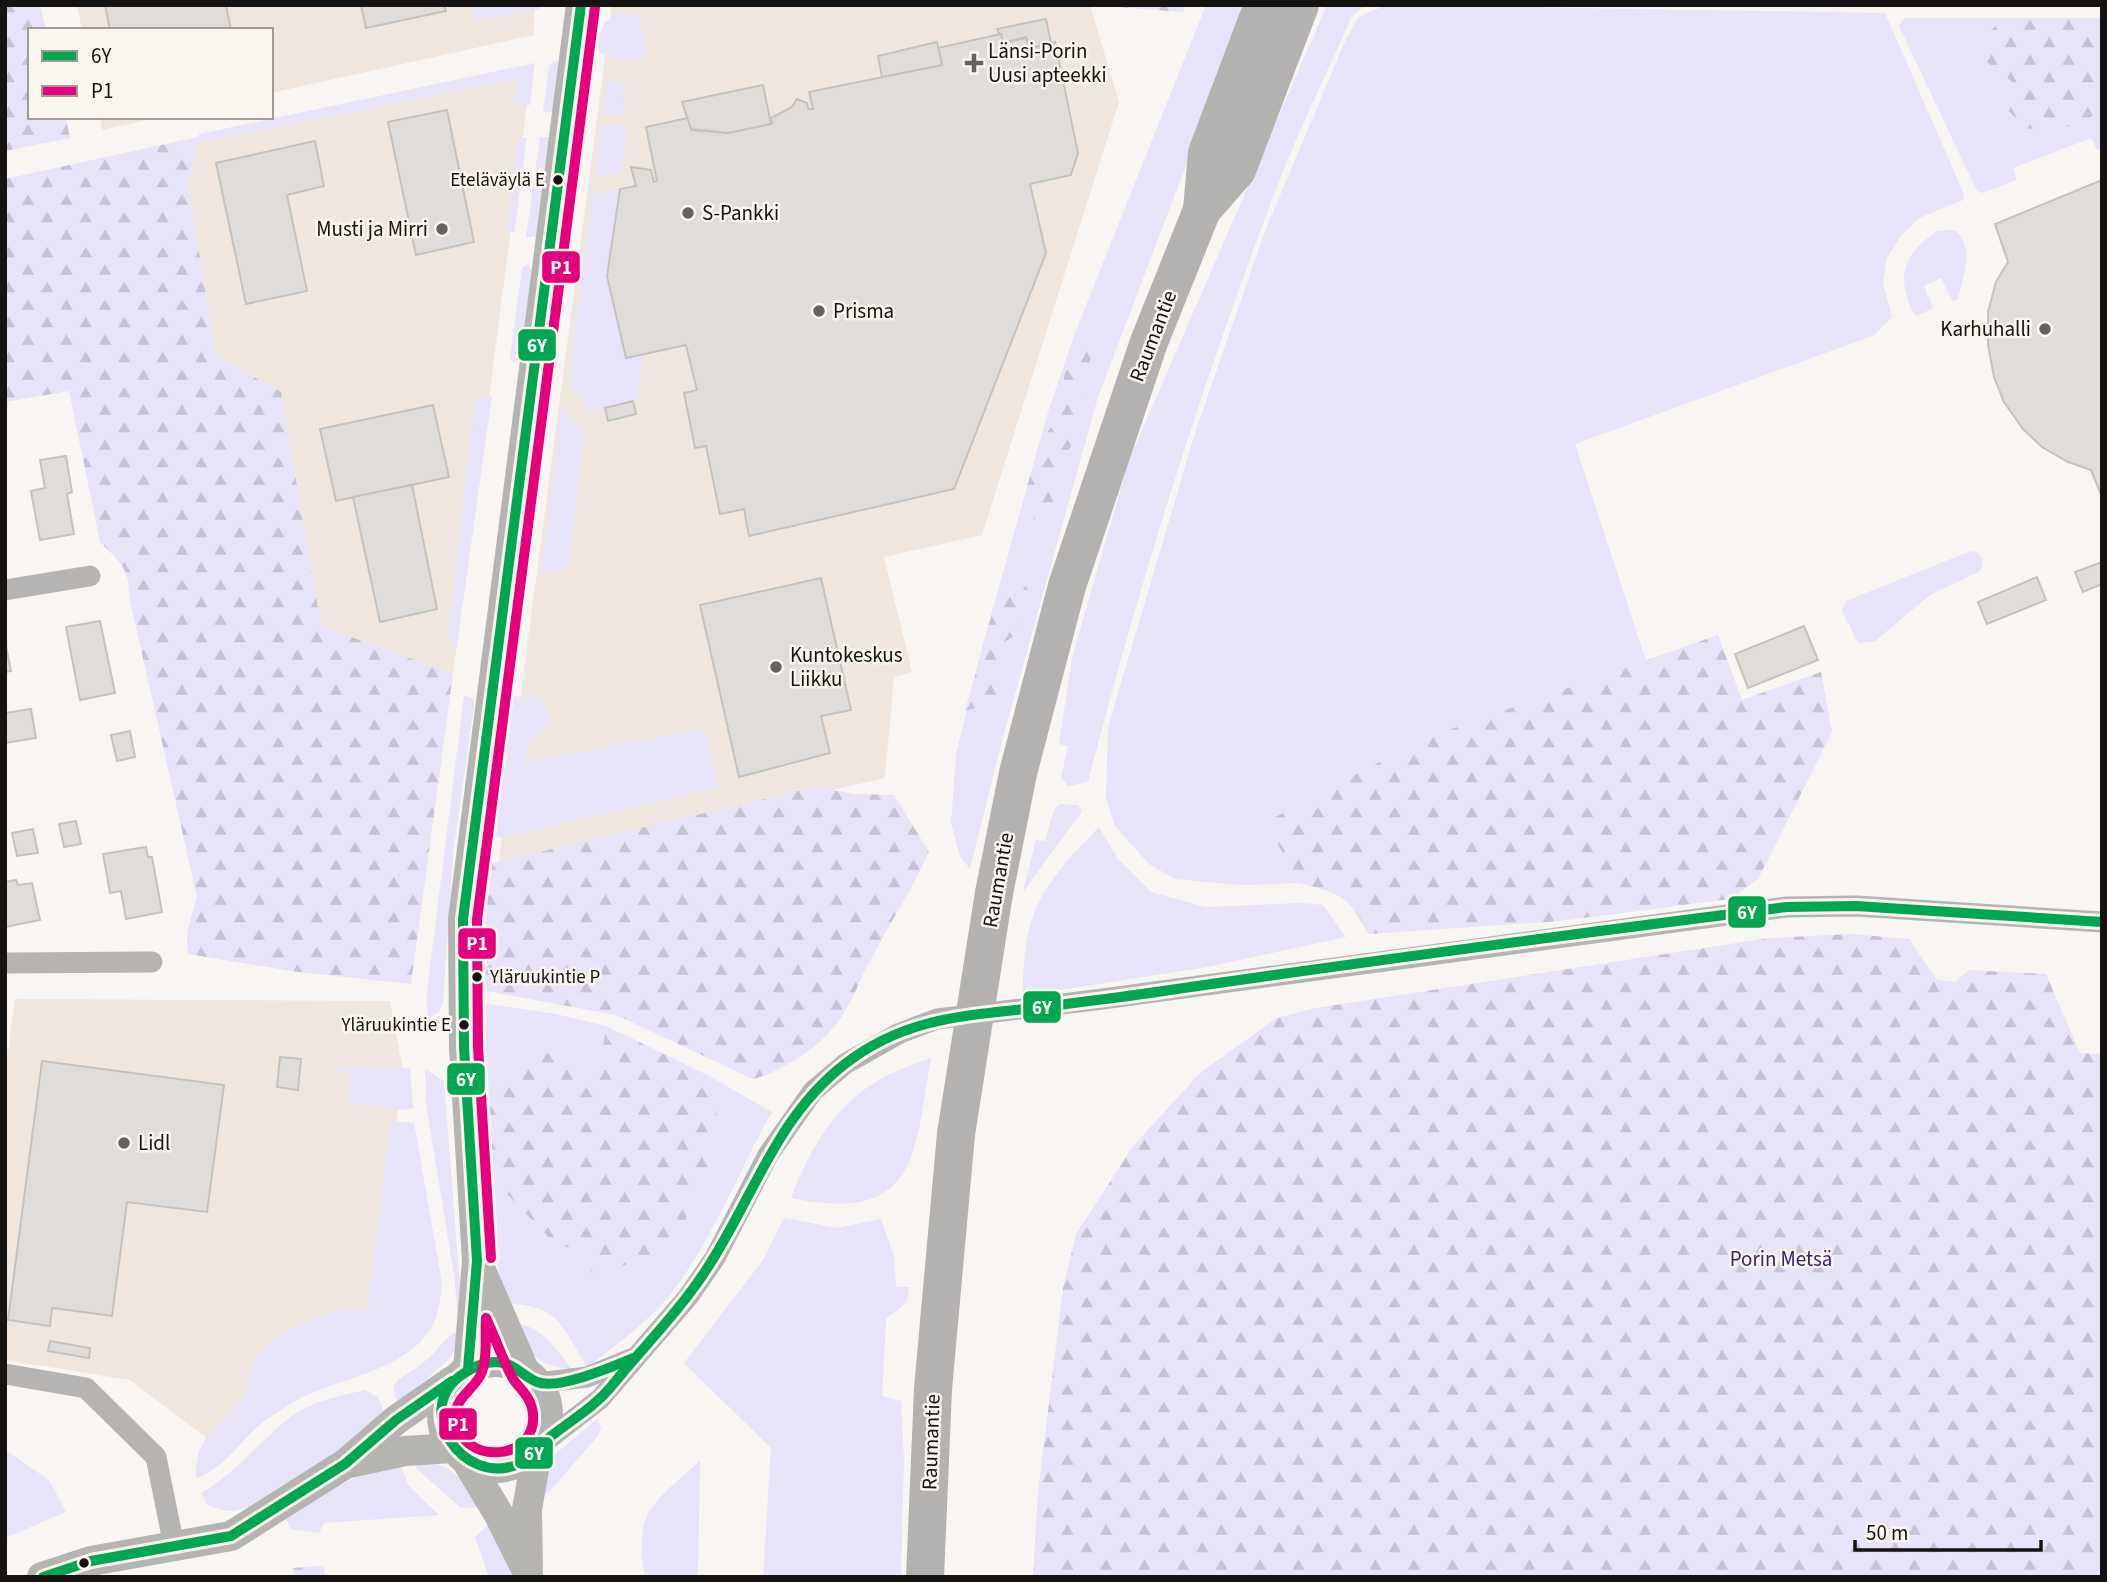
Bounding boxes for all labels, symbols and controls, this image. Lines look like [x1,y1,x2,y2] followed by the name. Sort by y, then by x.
[28,28,273,119] legend
[988,36,1107,90] place label: Länsi-Porin Uusi apteekki
[91,41,112,71] text: 6Y
[966,55,982,71] marker: Länsi-Porin Uusi apteekki
[91,76,113,106] text: P1
[450,167,545,194] place label: Eteläväylä E
[551,173,565,187] marker: Eteläväylä E
[702,198,779,228] place label: S-Pankki
[680,205,696,221] marker: S-Pankki
[316,214,428,244] place label: Musti ja Mirri
[434,221,450,237] marker: Musti ja Mirri
[541,250,581,284] line badge: P1
[550,255,572,282] text: P1
[1122,286,1184,386] street label: Raumantie
[833,296,894,326] place label: Prisma
[811,303,827,319] marker: Prisma
[1940,314,2031,344] place label: Karhuhalli
[2037,321,2053,337] marker: Karhuhalli
[517,328,557,362] line badge: 6Y
[527,333,548,360] text: 6Y
[790,640,903,694] place label: Kuntokeskus Liikku
[768,659,784,675] marker: Kuntokeskus Liikku
[975,830,1021,930] street label: Raumantie
[1727,895,1767,929] line badge: 6Y
[1737,900,1758,927] text: 6Y
[457,927,497,960] line badge: P1
[466,931,488,958] text: P1
[489,964,600,991] place label: Yläruukintie P
[470,970,484,984] marker: Yläruukintie P
[1022,990,1062,1024] line badge: 6Y
[1032,995,1053,1022] text: 6Y
[340,1012,451,1039] place label: Yläruukintie E
[457,1018,471,1032] marker: Yläruukintie E
[446,1062,486,1096] line badge: 6Y
[456,1067,477,1094] text: 6Y
[138,1128,170,1158] place label: Lidl
[116,1135,132,1151] marker: Lidl
[1730,1244,1832,1274] park label: Porin Metsä
[914,1393,948,1491] street label: Raumantie
[438,1407,478,1441] line badge: P1
[447,1412,469,1439] text: P1
[514,1436,554,1470] line badge: 6Y
[524,1441,545,1468] text: 6Y
[1855,1508,2040,1552] scale bar
[1866,1518,1908,1548] text: 50 m
[77,1556,91,1570] unlabelled marker

